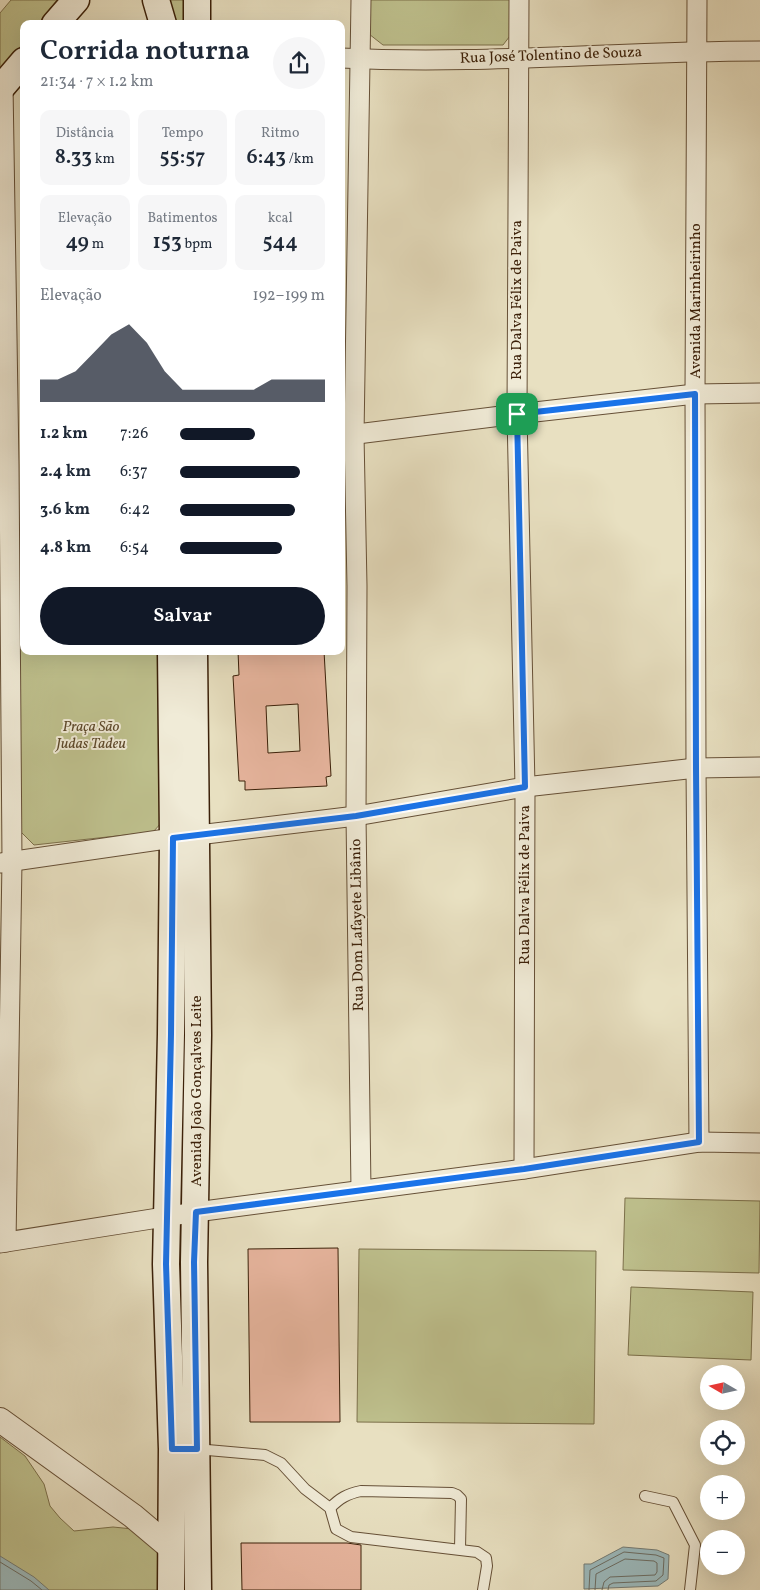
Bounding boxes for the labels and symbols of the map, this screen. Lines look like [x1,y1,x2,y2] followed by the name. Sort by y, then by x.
[460,42,642,70] street label: Rua José Tolentino de Souza
[507,220,528,380] street label: Rua Dalva Félix de Paiva
[686,223,707,379] street label: Avenida Marinheirinho
[496,393,538,435] pin
[54,717,126,755] park label: Praça São Judas Tadeu
[515,805,536,965] street label: Rua Dalva Félix de Paiva
[346,838,370,1012] street label: Rua Dom Lafayete Libânio
[187,995,208,1187] street label: Avenida João Gonçalves Leite
[700,1365,745,1410] north arrow

